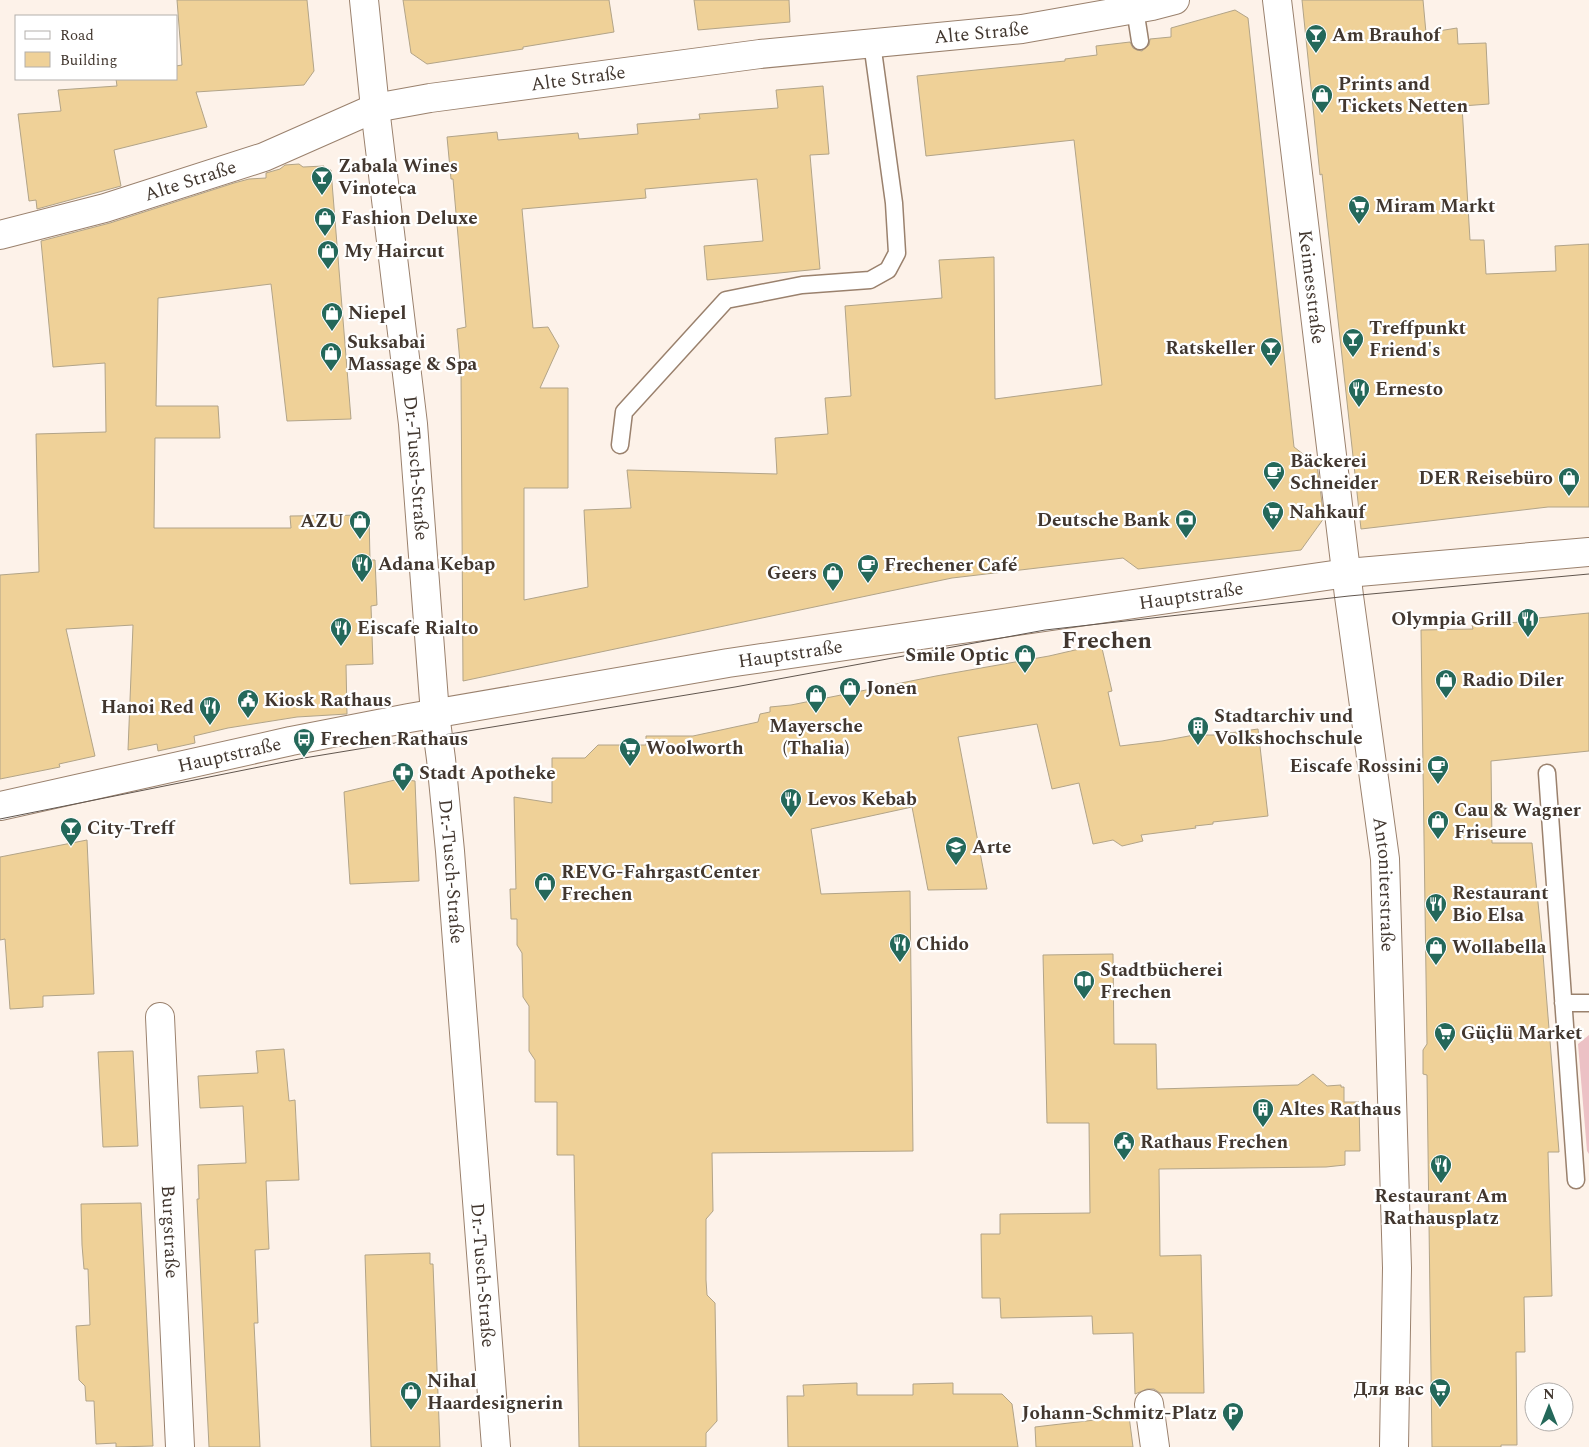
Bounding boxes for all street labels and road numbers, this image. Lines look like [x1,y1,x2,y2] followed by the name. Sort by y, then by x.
[933,14,1031,52] street label: Alte Straße
[529,58,627,99] street label: Alte Straße
[141,152,240,209] street label: Alte Straße
[1290,228,1333,346] street label: Keimesstraße
[395,394,436,541] street label: Dr.-Tusch-Straße
[1137,574,1245,618] street label: Hauptstraße
[736,632,845,676] street label: Hauptstraße
[175,729,284,780] street label: Hauptstraße
[431,798,472,945] street label: Dr.-Tusch-Straße
[1365,815,1402,952] street label: Antoniterstraße
[153,1184,187,1279] street label: Burgstraße
[463,1202,503,1349] street label: Dr.-Tusch-Straße

